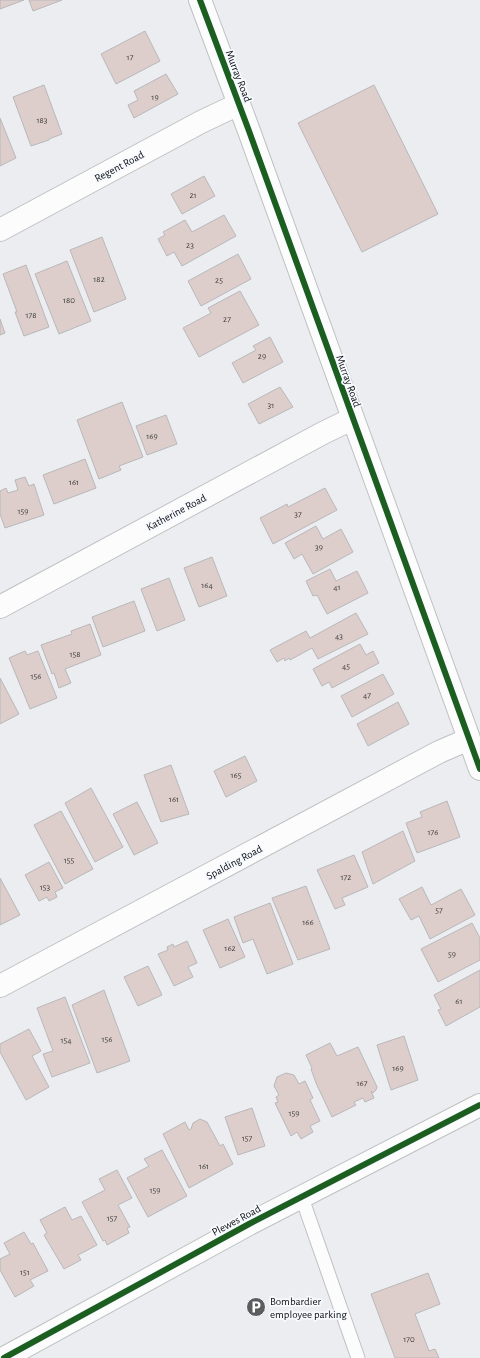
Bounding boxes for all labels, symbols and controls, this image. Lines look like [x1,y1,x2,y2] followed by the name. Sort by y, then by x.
[224,49,254,104] street label: Murray Road
[127,53,134,62] house number: 17
[151,93,159,102] house number: 19
[36,116,48,125] house number: 183
[93,149,146,184] street label: Regent Road
[189,191,197,200] house number: 21
[186,241,194,250] house number: 23
[93,275,105,284] house number: 182
[215,276,223,285] house number: 25
[63,296,75,305] house number: 180
[25,311,37,320] house number: 178
[223,315,231,324] house number: 27
[258,352,266,361] house number: 29
[334,354,363,409] street label: Murray Road
[268,401,274,410] house number: 31
[146,432,158,441] house number: 169
[69,478,79,487] house number: 161
[145,492,208,533] street label: Katherine Road
[17,507,29,516] house number: 159
[294,510,302,519] house number: 37
[315,543,323,552] house number: 39
[201,581,213,590] house number: 164
[333,583,341,592] house number: 41
[335,632,343,641] house number: 43
[69,650,81,659] house number: 158
[342,662,350,671] house number: 45
[30,672,42,681] house number: 156
[363,691,371,700] house number: 47
[230,771,242,780] house number: 165
[169,795,179,804] house number: 161
[427,828,439,837] house number: 176
[204,843,264,882] street label: Spalding Road
[64,856,75,865] house number: 155
[341,873,351,882] house number: 172
[40,883,51,892] house number: 153
[435,906,443,915] house number: 57
[302,918,314,927] house number: 166
[224,944,236,953] house number: 162
[448,950,456,959] house number: 59
[455,997,463,1006] house number: 61
[101,1035,113,1044] house number: 156
[60,1036,72,1045] house number: 154
[392,1064,404,1073] house number: 169
[356,1079,368,1088] house number: 167
[288,1109,300,1118] house number: 159
[242,1134,253,1143] house number: 157
[199,1162,209,1171] house number: 161
[149,1186,161,1195] house number: 159
[210,1203,263,1238] street label: Plewes Road
[107,1214,118,1223] house number: 157
[20,1268,30,1277] house number: 151
[245,1296,267,1318] parking icon: Bombardier employee parking
[270,1296,347,1320] place label: Bombardier employee parking
[403,1335,415,1344] house number: 170

